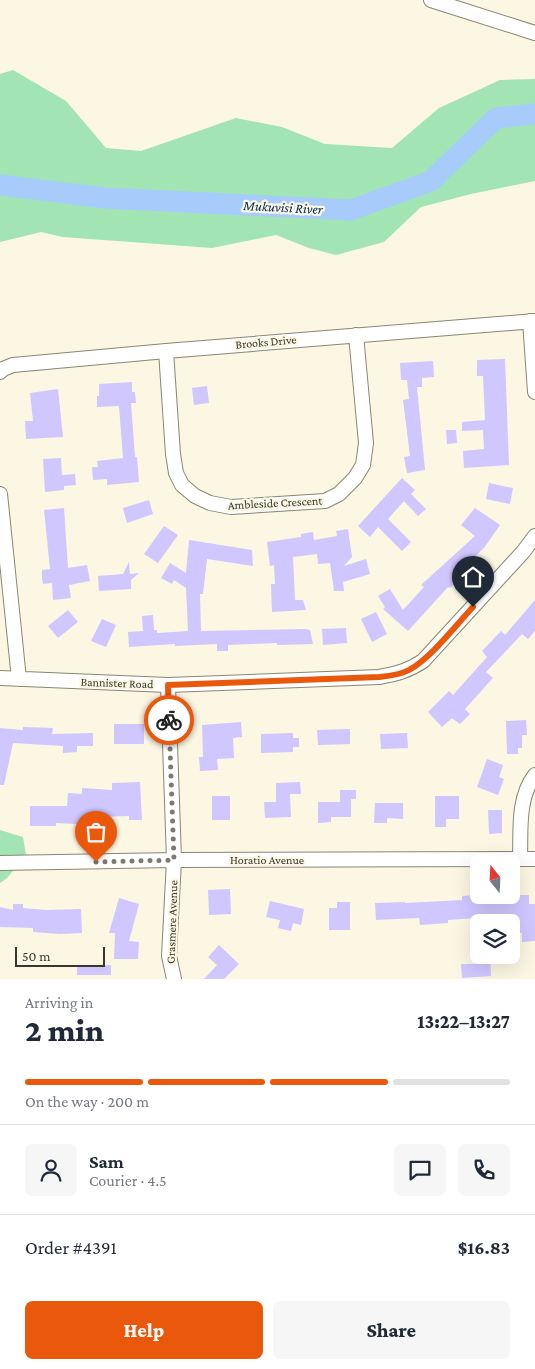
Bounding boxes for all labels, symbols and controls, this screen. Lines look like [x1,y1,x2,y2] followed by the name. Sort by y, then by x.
[242,197,324,217] water label: Mukuvisi River
[235,332,297,352] street label: Brooks Drive
[227,493,324,512] street label: Ambleside Crescent
[452,556,494,607] pin
[459,563,487,591] icon: home
[80,675,154,691] street label: Bannister Road
[144,695,194,745] courier
[155,706,183,734] icon: bike
[75,811,117,862] pin
[82,818,110,846] icon: bag
[230,853,304,867] street label: Horatio Avenue
[470,854,520,904] north arrow
[470,854,520,964] map controls
[164,880,180,964] street label: Grasmere Avenue
[470,914,520,964] button: layers
[15,944,105,967] scale bar
[22,948,50,964] text: 50 m
[25,994,93,1011] text: Arriving in
[417,1011,510,1032] text: 13:22–13:27
[25,1012,104,1048] text: 2 min
[25,1093,149,1110] text: On the way · 200 m
[25,1144,77,1196] button: person
[394,1144,446,1196] button: chat
[458,1144,510,1196] button: phone
[89,1151,124,1172] text: Sam
[89,1172,167,1189] text: Courier · 4.5
[25,1237,117,1258] text: Order #4391
[458,1237,510,1258] text: $16.83
[25,1301,263,1359] button: Help
[273,1301,510,1359] button: Share

